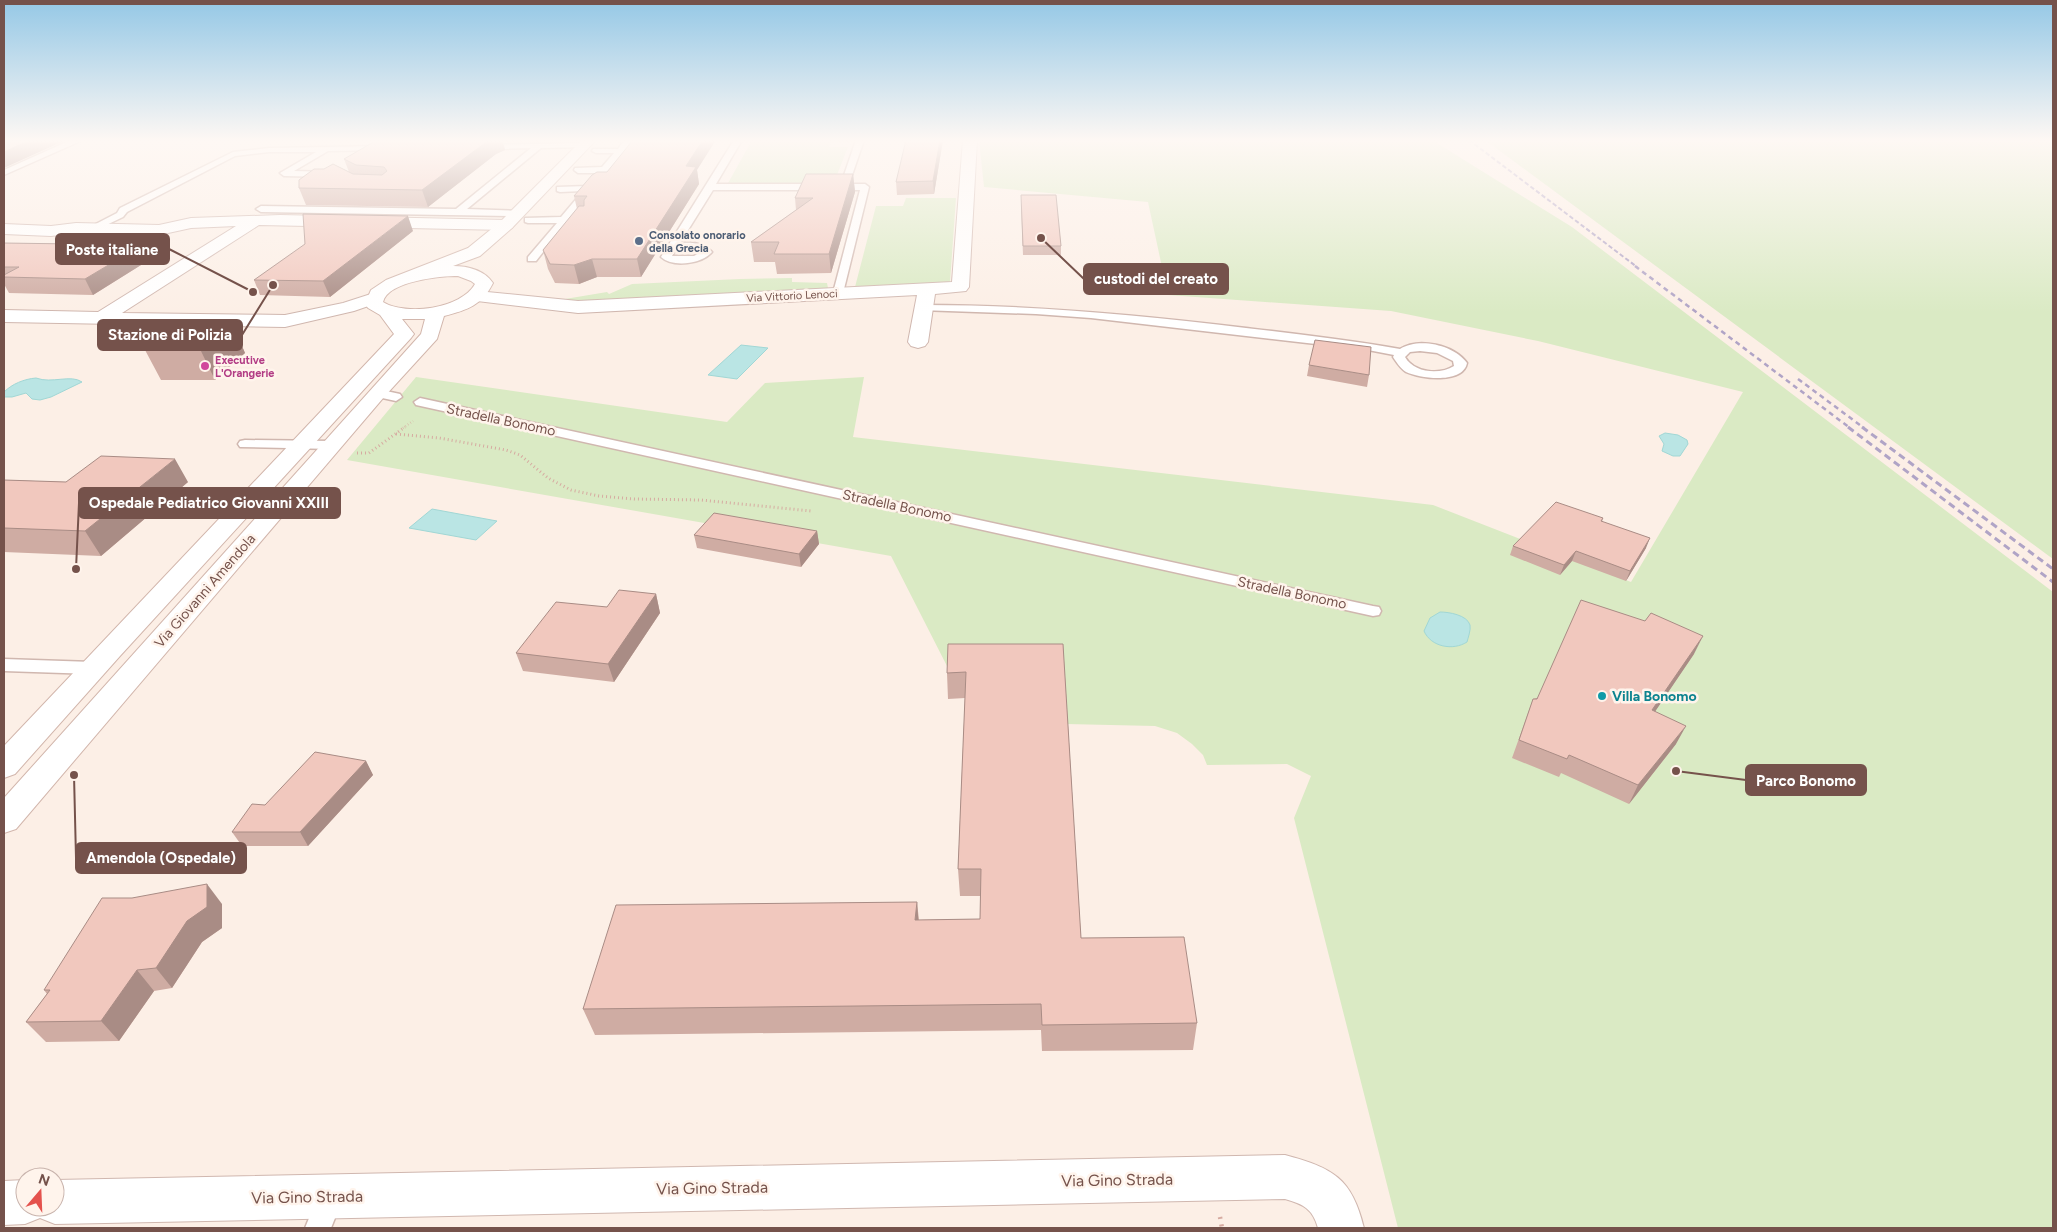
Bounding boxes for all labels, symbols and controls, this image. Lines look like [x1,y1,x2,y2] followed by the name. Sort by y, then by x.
[649,229,746,255] place label: Consolato onorario della Grecia
[56,234,169,264] callout: Poste italiane
[633,235,645,247] marker: Consolato onorario della Grecia
[66,241,159,259] text: Poste italiane
[1084,264,1228,294] callout: custodi del creato
[1094,270,1218,288] text: custodi del creato
[746,287,838,305] street label: Via Vittorio Lenoci
[98,320,242,350] callout: Stazione di Polizia
[108,326,232,344] text: Stazione di Polizia
[215,354,274,380] place label: Executive L'Orangerie
[199,360,211,372] marker: Executive L'Orangerie
[445,400,557,440] street label: Stradella Bonomo
[841,486,953,526] street label: Stradella Bonomo
[79,488,340,518] callout: Ospedale Pediatrico Giovanni XXIII
[89,494,329,512] text: Ospedale Pediatrico Giovanni XXIII
[151,531,259,651] street label: Via Giovanni Amendola
[1236,573,1348,613] street label: Stradella Bonomo
[1612,688,1697,705] place label: Villa Bonomo
[1596,690,1608,702] marker: Villa Bonomo
[1746,765,1866,795] callout: Parco Bonomo
[1756,772,1856,790] text: Parco Bonomo
[76,843,246,873] callout: Amendola (Ospedale)
[86,849,236,867] text: Amendola (Ospedale)
[15,1167,65,1217] north arrow
[36,1170,52,1190] text: N
[1061,1170,1173,1190] street label: Via Gino Strada
[656,1178,768,1198] street label: Via Gino Strada
[251,1187,363,1207] street label: Via Gino Strada

